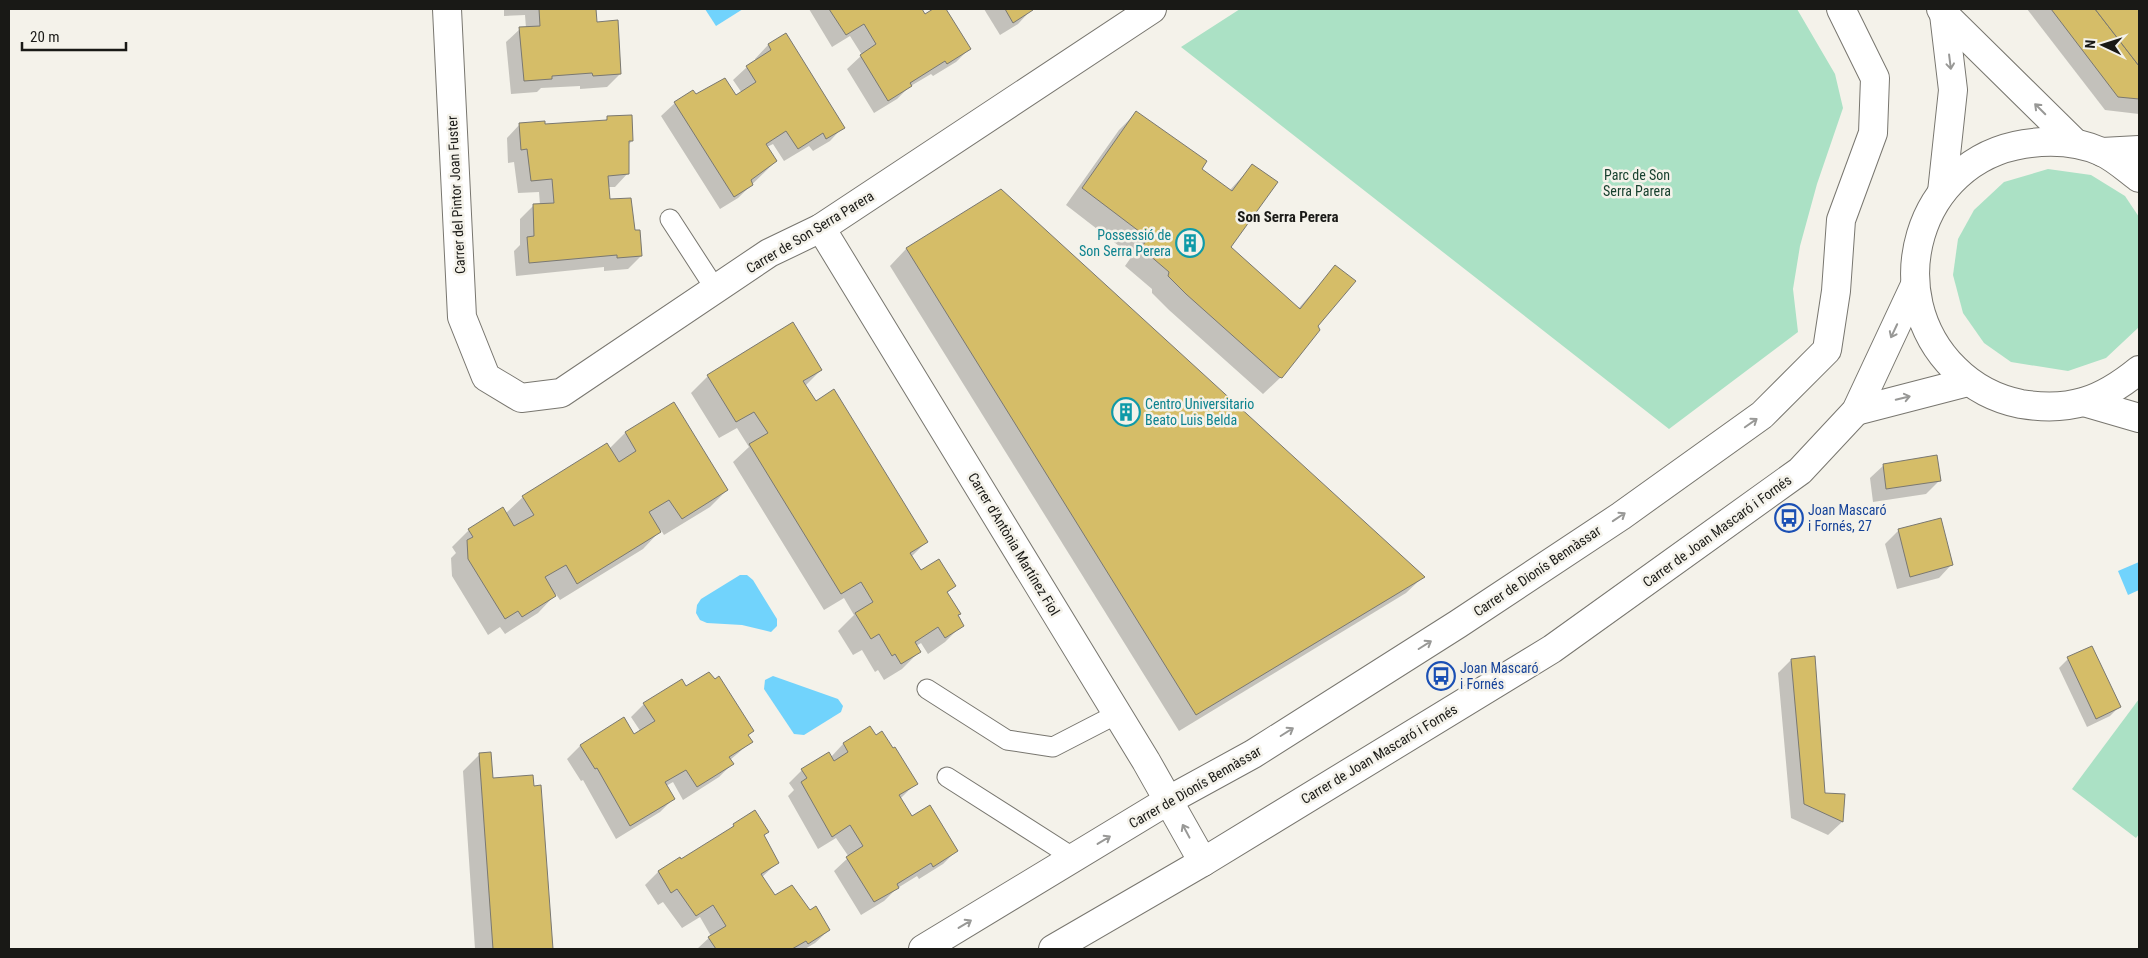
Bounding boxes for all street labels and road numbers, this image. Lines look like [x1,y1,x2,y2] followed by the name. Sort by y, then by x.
[444,115,468,275] street label: Carrer del Pintor Joan Fuster
[743,188,877,276] street label: Carrer de Son Serra Parera
[965,470,1063,618] street label: Carrer d'Antònia Martínez Fiol
[1640,472,1794,590] street label: Carrer de Joan Mascaró i Fornés
[1470,522,1604,620] street label: Carrer de Dionís Bennàssar
[1298,701,1460,807] street label: Carrer de Joan Mascaró i Fornés
[1126,743,1264,831] street label: Carrer de Dionís Bennàssar

